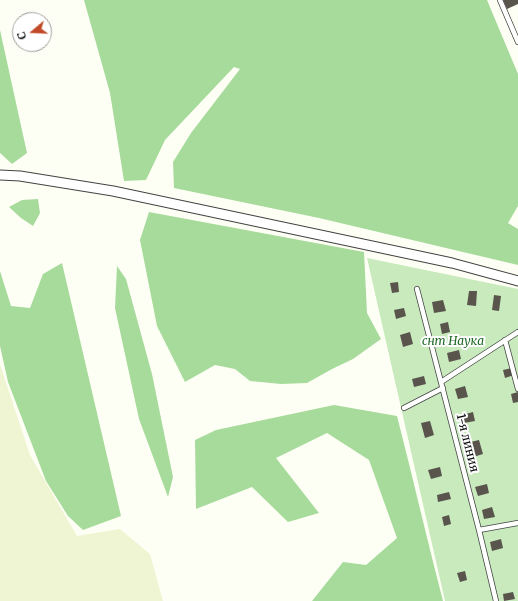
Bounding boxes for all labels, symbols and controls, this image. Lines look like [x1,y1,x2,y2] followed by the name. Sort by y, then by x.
[12,12,52,52] north arrow
[14,30,29,41] text: С
[422,335,484,349] park label: снт Наука
[453,412,481,474] street label: 1-я линия

